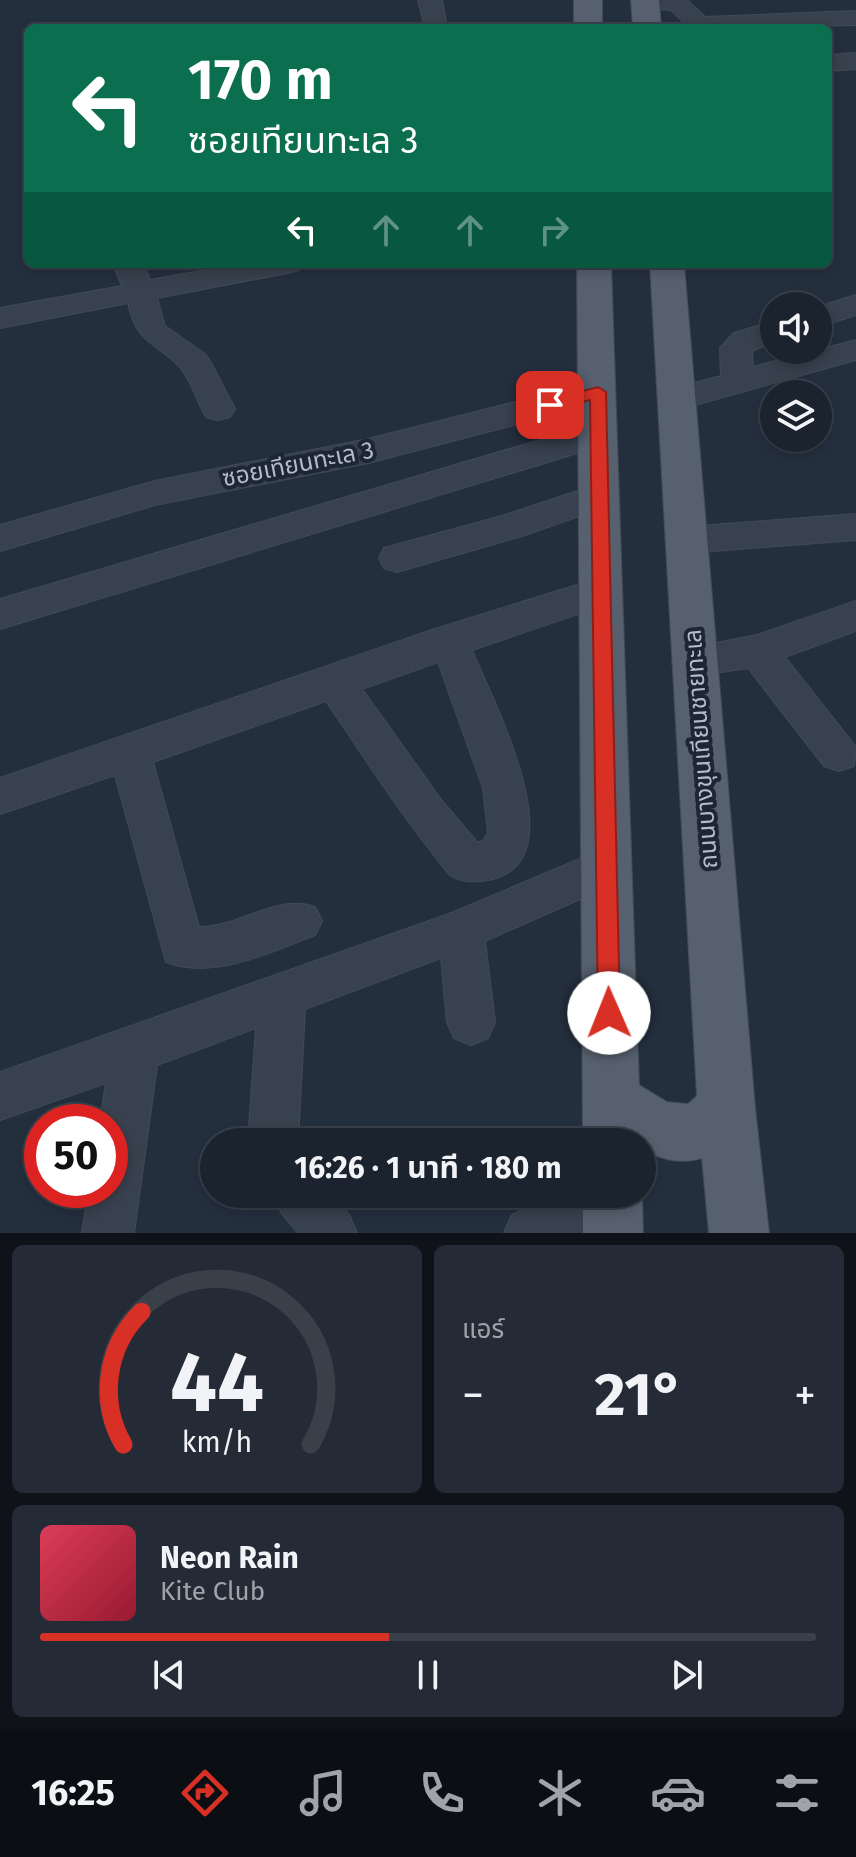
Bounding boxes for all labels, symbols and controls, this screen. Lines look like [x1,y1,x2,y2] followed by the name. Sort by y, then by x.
[188,47,333,114] text: 170 m
[56,56,160,160] icon: left
[188,119,418,163] text: ซอยเทียนทะเล 3
[280,208,324,252] icon: left
[364,208,408,252] icon: ahead
[448,208,492,252] icon: ahead
[532,208,576,252] icon: right
[760,292,832,452] map controls
[760,292,832,364] button: sound
[516,371,584,439] pin
[760,380,832,452] button: layers
[528,383,572,427] icon: arrive
[220,436,376,492] street label: ซอยเทียนทะเล 3
[679,628,724,870] street label: ถนนบางขุนเทียนชายทะเล
[567,971,651,1055] position arrow
[24,1104,128,1208] speed limit sign: 50
[294,1150,562,1186] text: 16:26 · 1 นาที · 180 m
[462,1314,504,1345] text: แอร์
[170,1333,264,1433] text: 44
[595,1359,683,1431] text: 21°
[462,1369,484,1422] text: −
[794,1369,816,1422] text: +
[182,1425,252,1460] text: km/h
[160,1540,299,1576] text: Neon Rain
[160,1576,265,1607] text: Kite Club
[147,1653,191,1697] icon: previous
[406,1653,450,1697] icon: pause
[665,1653,709,1697] icon: next
[177,1765,233,1821] icon: directions
[295,1765,351,1821] icon: music
[414,1765,470,1821] icon: phone
[532,1765,588,1821] icon: climate
[650,1765,706,1821] icon: car
[769,1765,825,1821] icon: filters
[31,1771,115,1815] text: 16:25

